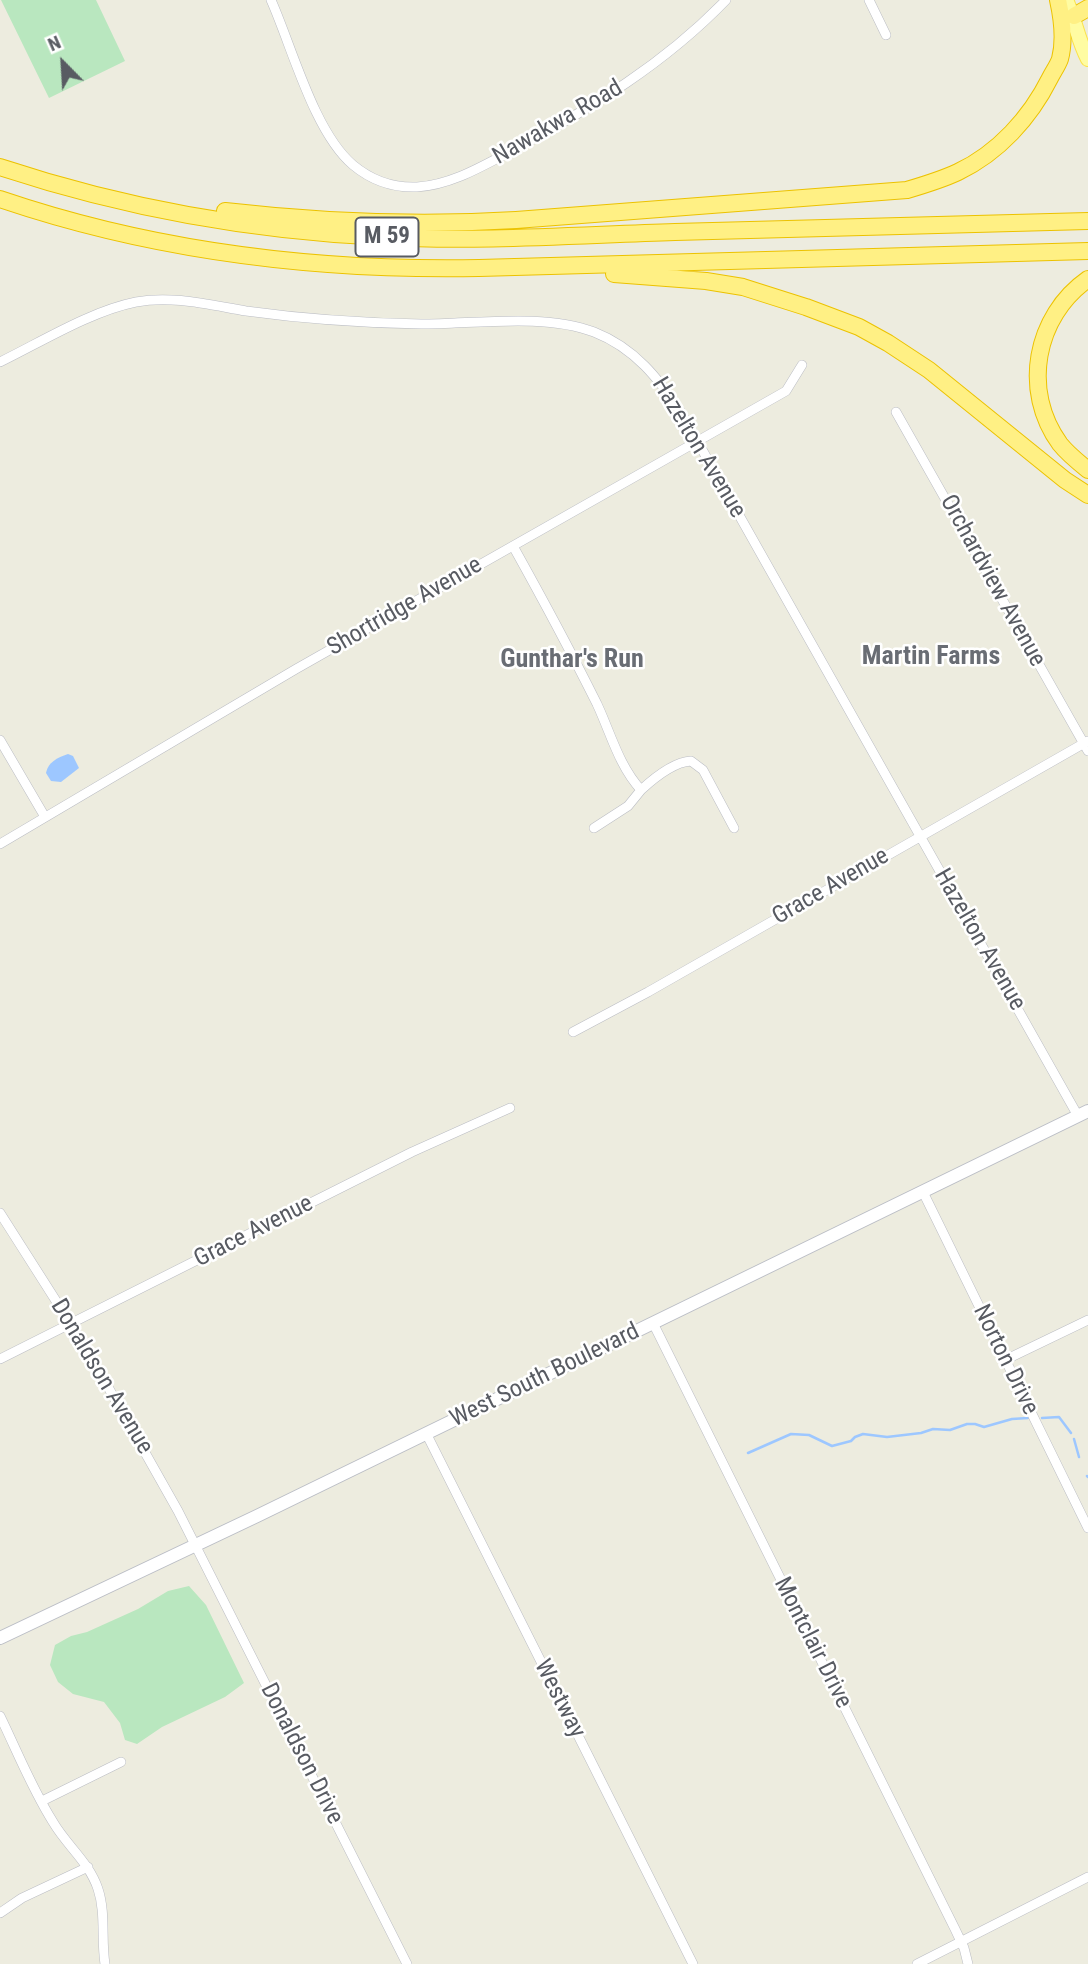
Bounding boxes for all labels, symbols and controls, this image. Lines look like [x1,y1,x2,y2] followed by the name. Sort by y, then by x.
[28,28,98,98] north arrow
[44,30,64,56] text: N
[488,74,628,172] street label: Nawakwa Road
[356,218,418,256] road number: M 59
[645,373,751,523] street label: Hazelton Avenue
[933,490,1051,672] street label: Orchardview Avenue
[323,551,487,663] street label: Shortridge Avenue
[862,641,1000,673] district label: Martin Farms
[500,644,644,676] district label: Gunthar's Run
[768,842,894,932] street label: Grace Avenue
[927,864,1031,1016] street label: Hazelton Avenue
[190,1190,318,1274] street label: Grace Avenue
[43,1294,159,1460] street label: Donaldson Avenue
[966,1300,1044,1420] street label: Norton Drive
[446,1318,644,1434] street label: West South Boulevard
[767,1573,857,1713] street label: Montclair Drive
[527,1655,591,1743] street label: Westway
[253,1679,349,1829] street label: Donaldson Drive

